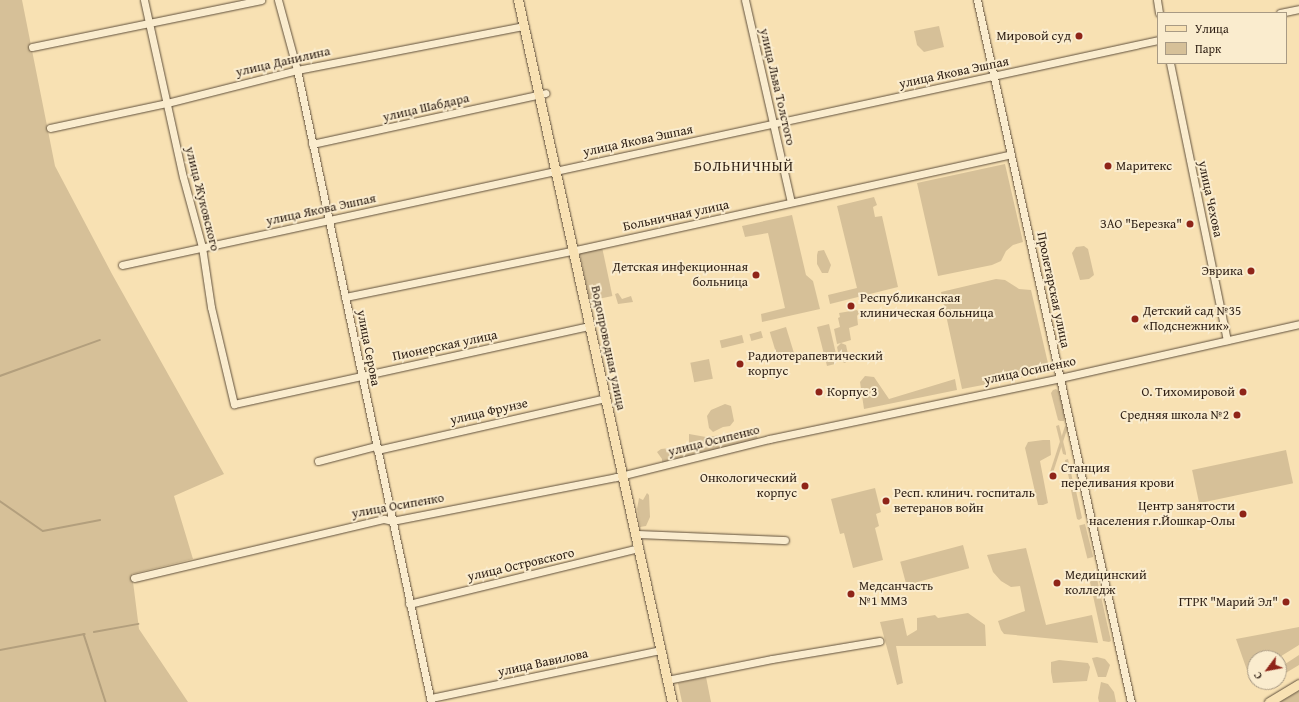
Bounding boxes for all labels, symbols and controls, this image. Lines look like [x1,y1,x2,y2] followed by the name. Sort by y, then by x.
[1157,12,1287,64] legend
[1195,20,1229,37] text: Улица
[756,27,798,147] street label: улица Льва Толстого
[996,28,1071,44] place label: Мировой суд
[1074,31,1084,41] marker: Мировой суд
[1195,40,1221,57] text: Парк
[234,44,332,80] street label: улица Данилина
[898,54,1010,92] street label: улица Якова Эшпая
[381,90,471,126] street label: улица Шабдара
[582,122,694,160] street label: улица Якова Эшпая
[181,145,223,253] street label: улица Жуковского
[694,158,794,174] district label: БОЛЬНИЧНЫЙ
[1116,158,1172,174] place label: Маритекс
[1194,159,1226,239] street label: улица Чехова
[1103,161,1113,171] marker: Маритекс
[265,191,377,229] street label: улица Якова Эшпая
[622,197,730,235] street label: Больничная улица
[1100,216,1182,232] place label: ЗАО "Березка"
[1185,219,1195,229] marker: ЗАО "Березка"
[1033,231,1073,349] street label: Пролетарская улица
[613,260,748,291] place label: Детская инфекционная больница
[1201,263,1243,279] place label: Эврика
[1246,266,1256,276] marker: Эврика
[751,270,761,280] marker: Детская инфекционная больница
[587,284,629,412] street label: Водопроводная улица
[860,291,994,322] place label: Республиканская клиническая больница
[845,300,857,312] marker: Республиканская клиническая больница
[1143,304,1241,335] place label: Детский сад №35 «Подснежник»
[353,309,383,387] street label: улица Серова
[1130,314,1140,324] marker: Детский сад №35 «Подснежник»
[391,327,499,365] street label: Пионерская улица
[748,349,883,380] place label: Радиотерапевтический корпус
[983,354,1077,388] street label: улица Осипенко
[735,359,745,369] marker: Радиотерапевтический корпус
[827,384,877,400] place label: Корпус 3
[1141,384,1235,400] place label: О. Тихомировой
[814,387,824,397] marker: Корпус 3
[1238,387,1248,397] marker: О. Тихомировой
[449,395,529,429] street label: улица Фрунзе
[1120,407,1229,423] place label: Средняя школа №2
[1232,410,1242,420] marker: Средняя школа №2
[667,422,761,460] street label: улица Осипенко
[1061,461,1174,492] place label: Станция переливания крови
[700,471,797,502] place label: Онкологический корпус
[1048,471,1058,481] marker: Станция переливания крови
[800,481,810,491] marker: Онкологический корпус
[894,486,1035,517] place label: Респ. клинич. госпиталь ветеранов войн
[350,490,446,522] street label: улица Осипенко
[881,496,891,506] marker: Респ. клинич. госпиталь ветеранов войн
[1089,499,1235,530] place label: Центр занятости населения г.Йошкар-Олы
[1238,509,1248,519] marker: Центр занятости населения г.Йошкар-Олы
[466,545,576,585] street label: улица Островского
[1065,568,1147,599] place label: Медицинский колледж
[1052,578,1062,588] marker: Медицинский колледж
[859,579,933,610] place label: Медсанчасть №1 ММЗ
[846,589,856,599] marker: Медсанчасть №1 ММЗ
[1179,594,1278,610] place label: ГТРК "Марий Эл"
[1281,597,1291,607] marker: ГТРК "Марий Эл"
[496,646,590,680] street label: улица Вавилова
[1247,650,1287,690] north arrow
[1249,669,1266,683] text: С

